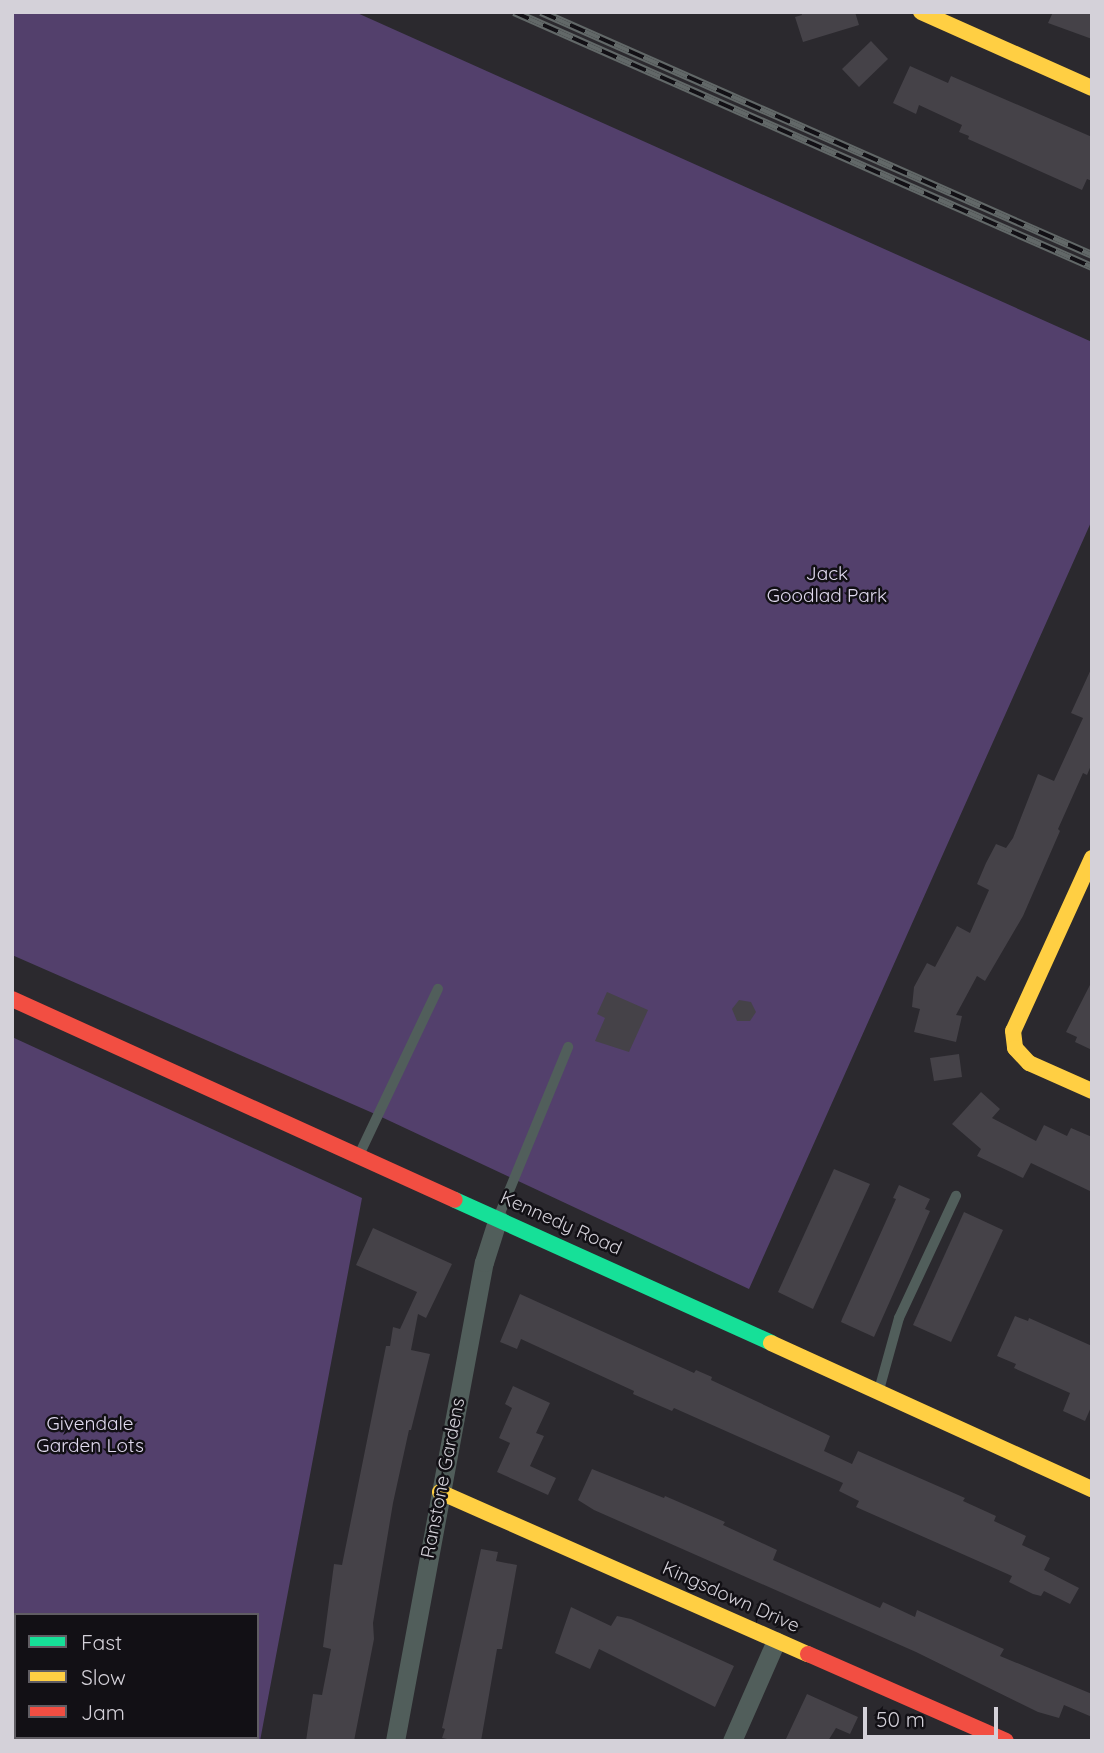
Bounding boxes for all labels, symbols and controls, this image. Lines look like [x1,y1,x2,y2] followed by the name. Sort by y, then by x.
[767,563,887,607] park label: Jack Goodlad Park
[497,1186,625,1260] street label: Kennedy Road
[416,1396,470,1560] street label: Ranstone Gardens
[36,1413,144,1457] park label: Givendale Garden Lots
[659,1557,803,1637] street label: Kingsdown Drive
[14,1613,259,1739] legend
[81,1629,122,1655] text: Fast
[81,1664,126,1690] text: Slow
[866,1694,1001,1738] scale bar
[81,1699,125,1725] text: Jam
[876,1706,925,1732] text: 50 m

